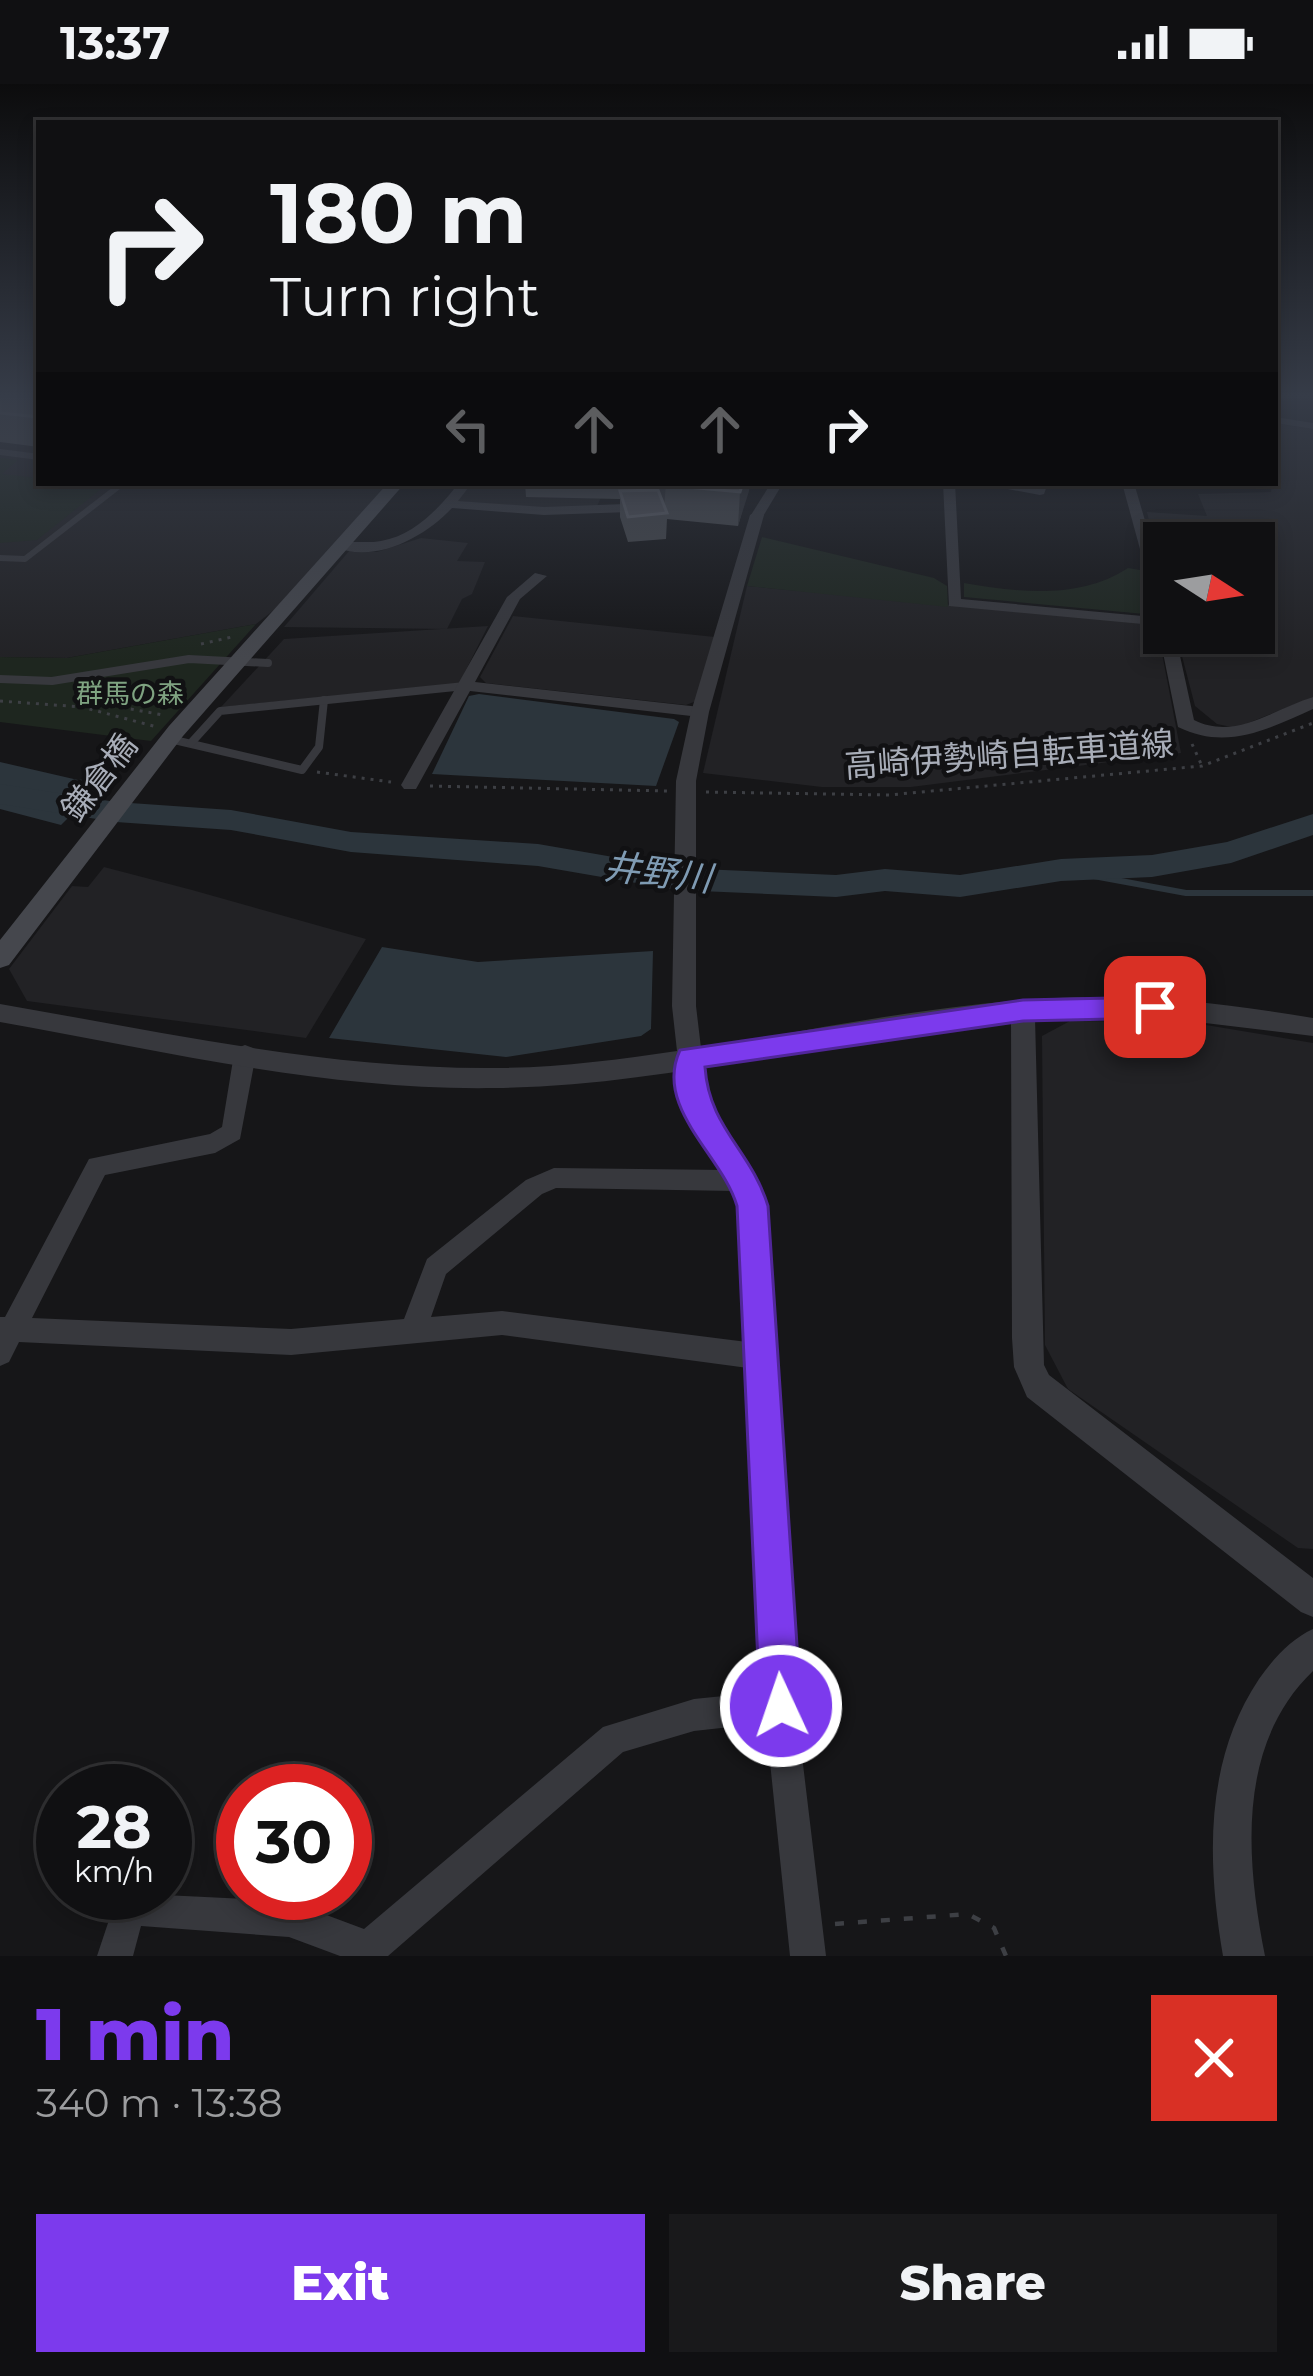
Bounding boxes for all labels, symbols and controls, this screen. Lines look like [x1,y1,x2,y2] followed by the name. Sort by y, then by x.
[60,15,170,70] text: 13:37
[270,162,527,264] text: 180 m
[72,168,228,324] icon: right
[270,264,540,330] text: Turn right
[435,396,501,462] icon: left
[561,396,627,462] icon: ahead
[687,396,753,462] icon: ahead
[813,396,879,462] icon: right
[1143,522,1275,654] north arrow
[1143,522,1275,654] map controls
[76,677,184,710] park label: 群馬の森
[843,723,1175,785] street label: 高崎伊勢崎自転車道線
[53,726,145,828] street label: 鎌倉橋
[602,844,718,901] water label: 井野川
[1104,956,1206,1058] pin
[1122,974,1188,1040] icon: arrive
[718,1643,844,1769] position arrow
[216,1764,372,1920] speed limit sign: 30
[77,1790,152,1863] text: 28
[74,1853,154,1890] text: km/h
[36,1990,234,2078] text: 1 min
[1151,1995,1277,2121] button: close
[36,2079,283,2127] text: 340 m · 13:38
[36,2214,645,2352] button: Exit
[669,2214,1277,2352] button: Share

